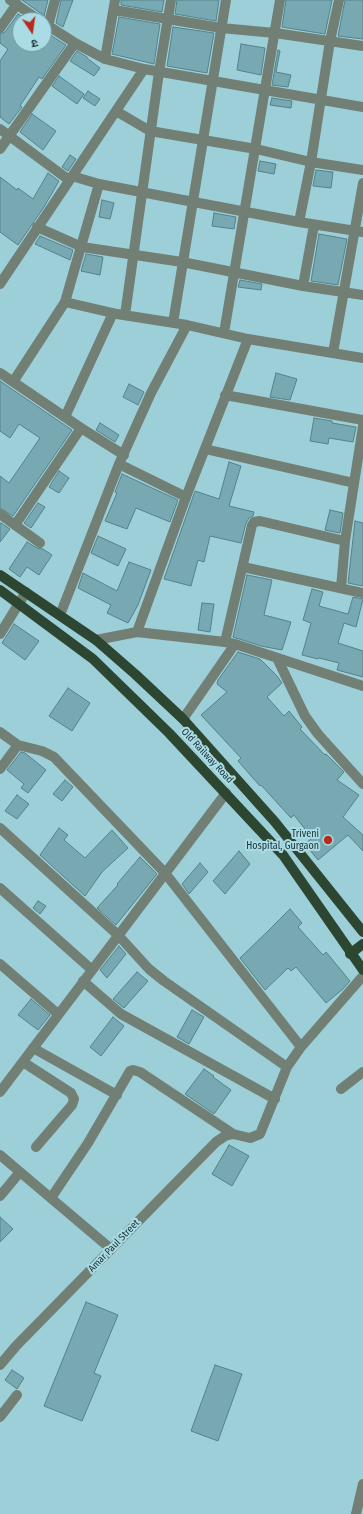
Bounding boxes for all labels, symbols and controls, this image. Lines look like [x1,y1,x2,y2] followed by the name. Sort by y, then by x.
[12,12,52,52] north arrow
[30,36,39,50] text: उ
[179,726,235,786] street label: Old Railway Road
[246,828,319,852] place label: Triveni Hospital, Gurgaon
[322,834,334,846] marker: Triveni Hospital, Gurgaon
[86,1217,142,1275] street label: Amar Paul Street

